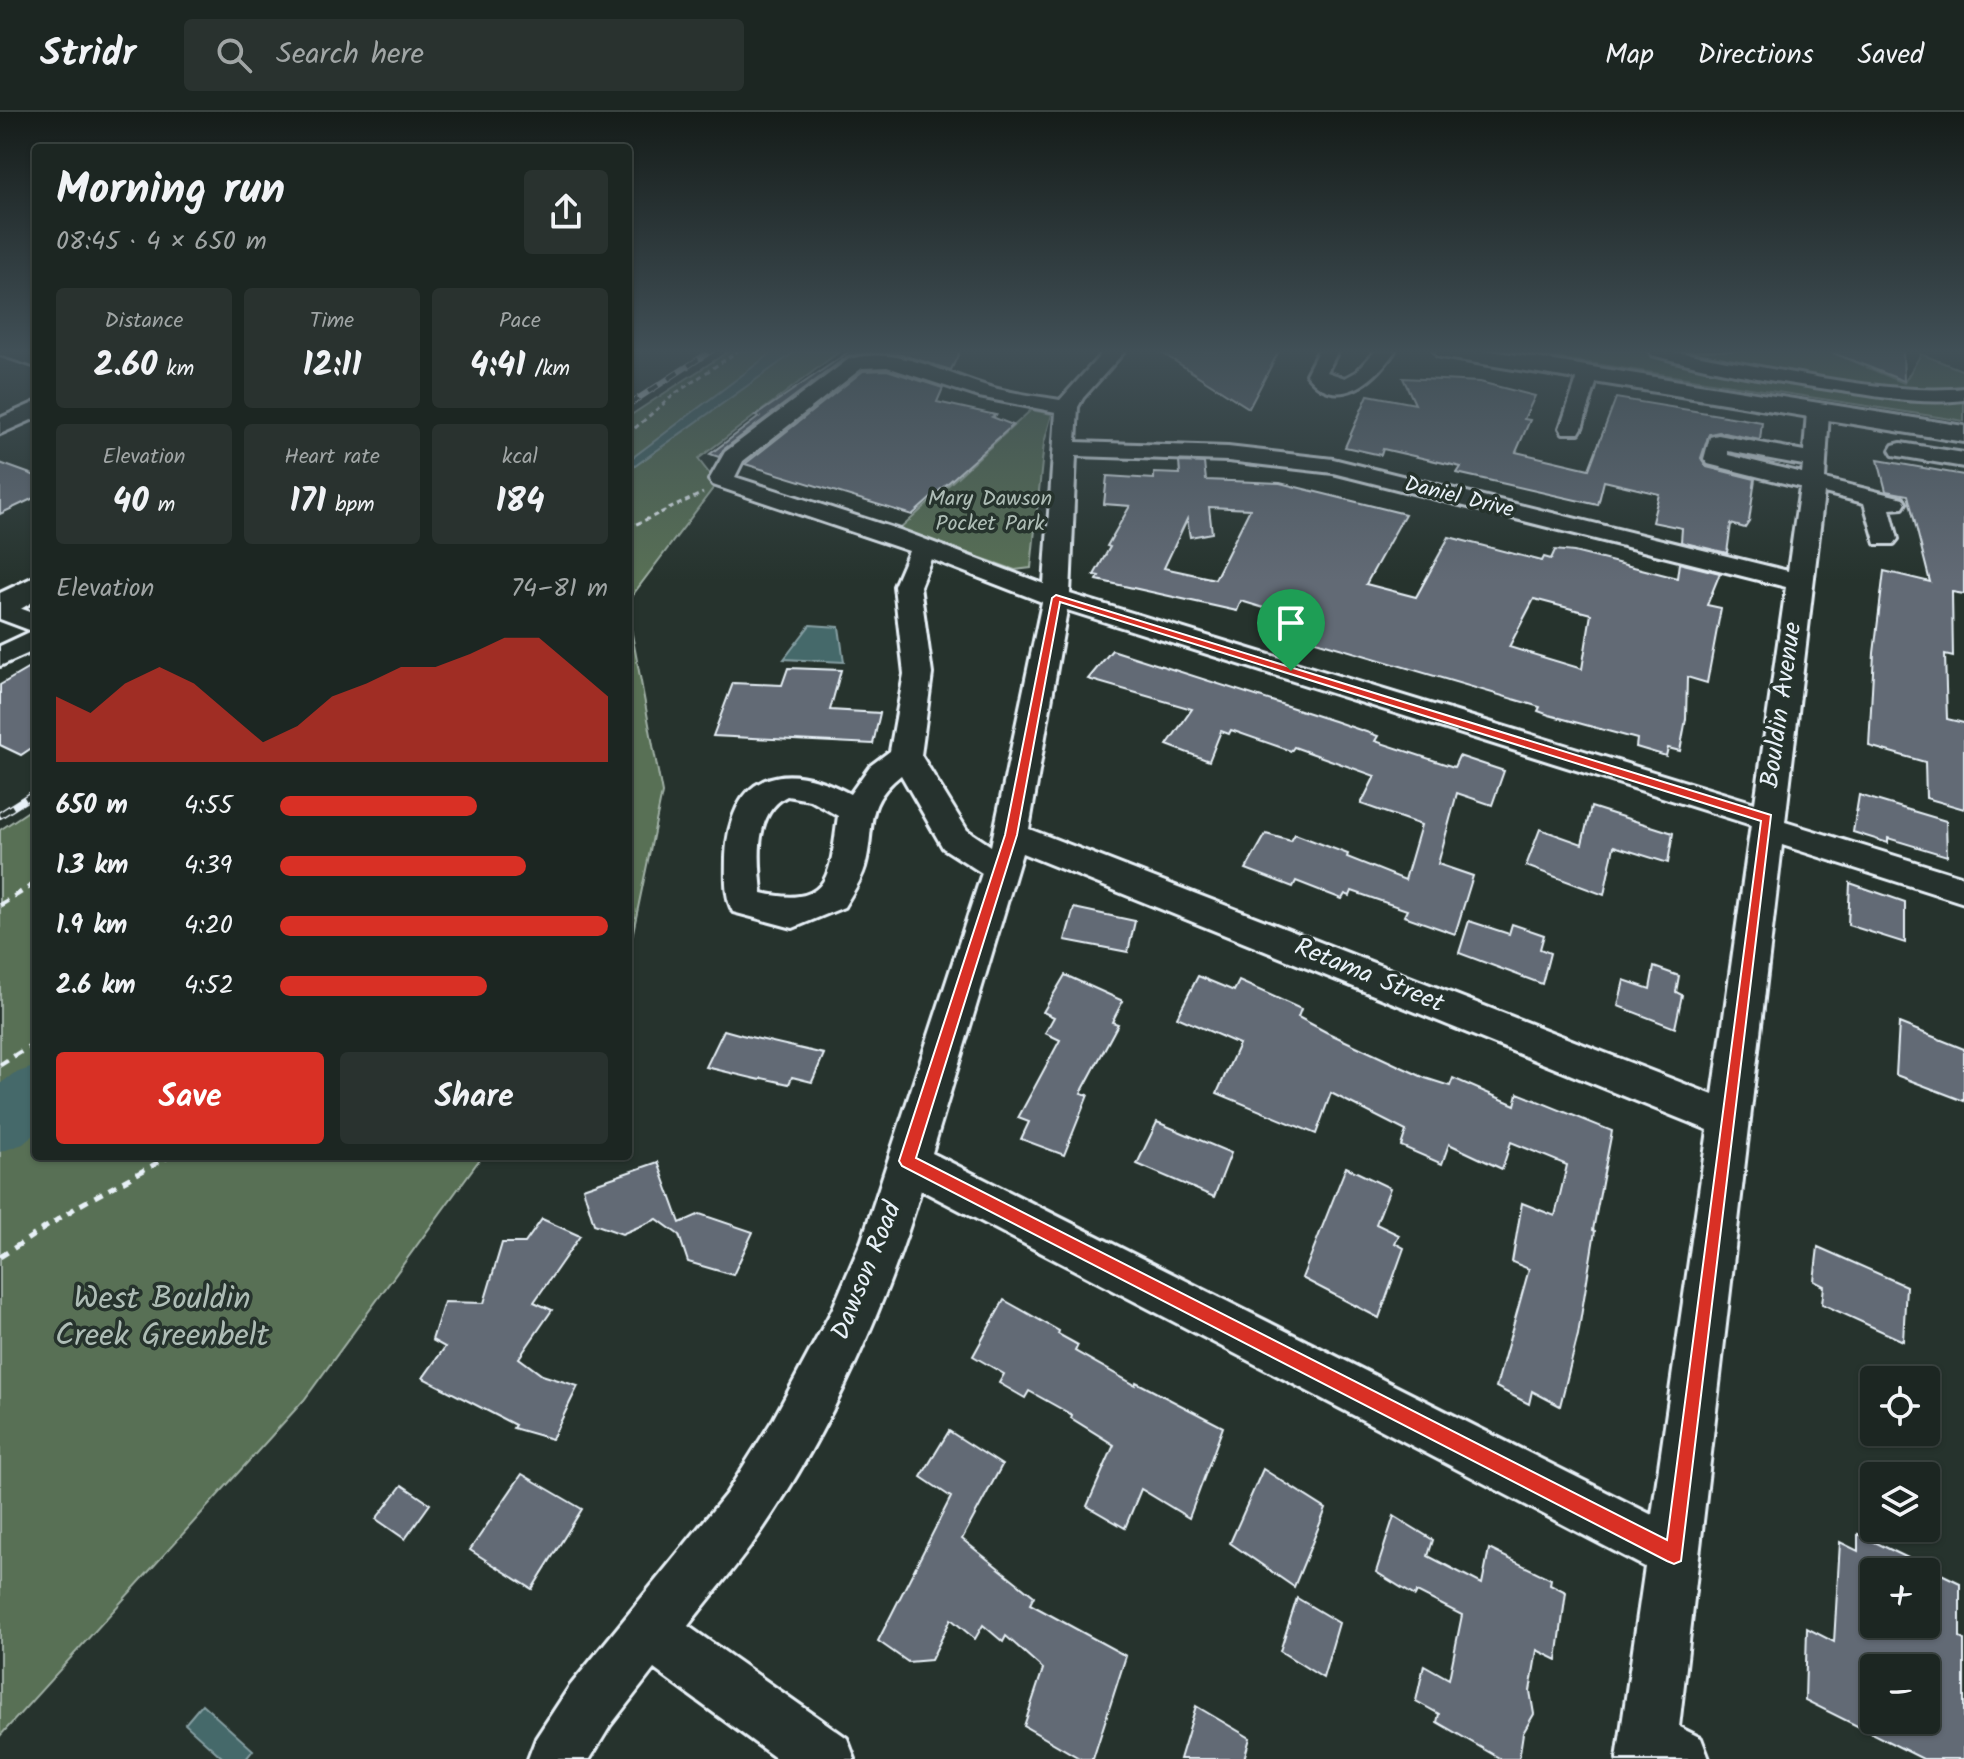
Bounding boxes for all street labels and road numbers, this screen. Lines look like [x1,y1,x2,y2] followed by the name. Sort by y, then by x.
[1401,468,1517,528] street label: Daniel Drive
[1750,619,1814,791] street label: Bouldin Avenue
[1288,927,1451,1025] street label: Retama Street
[820,1195,914,1346] street label: Dawson Road

